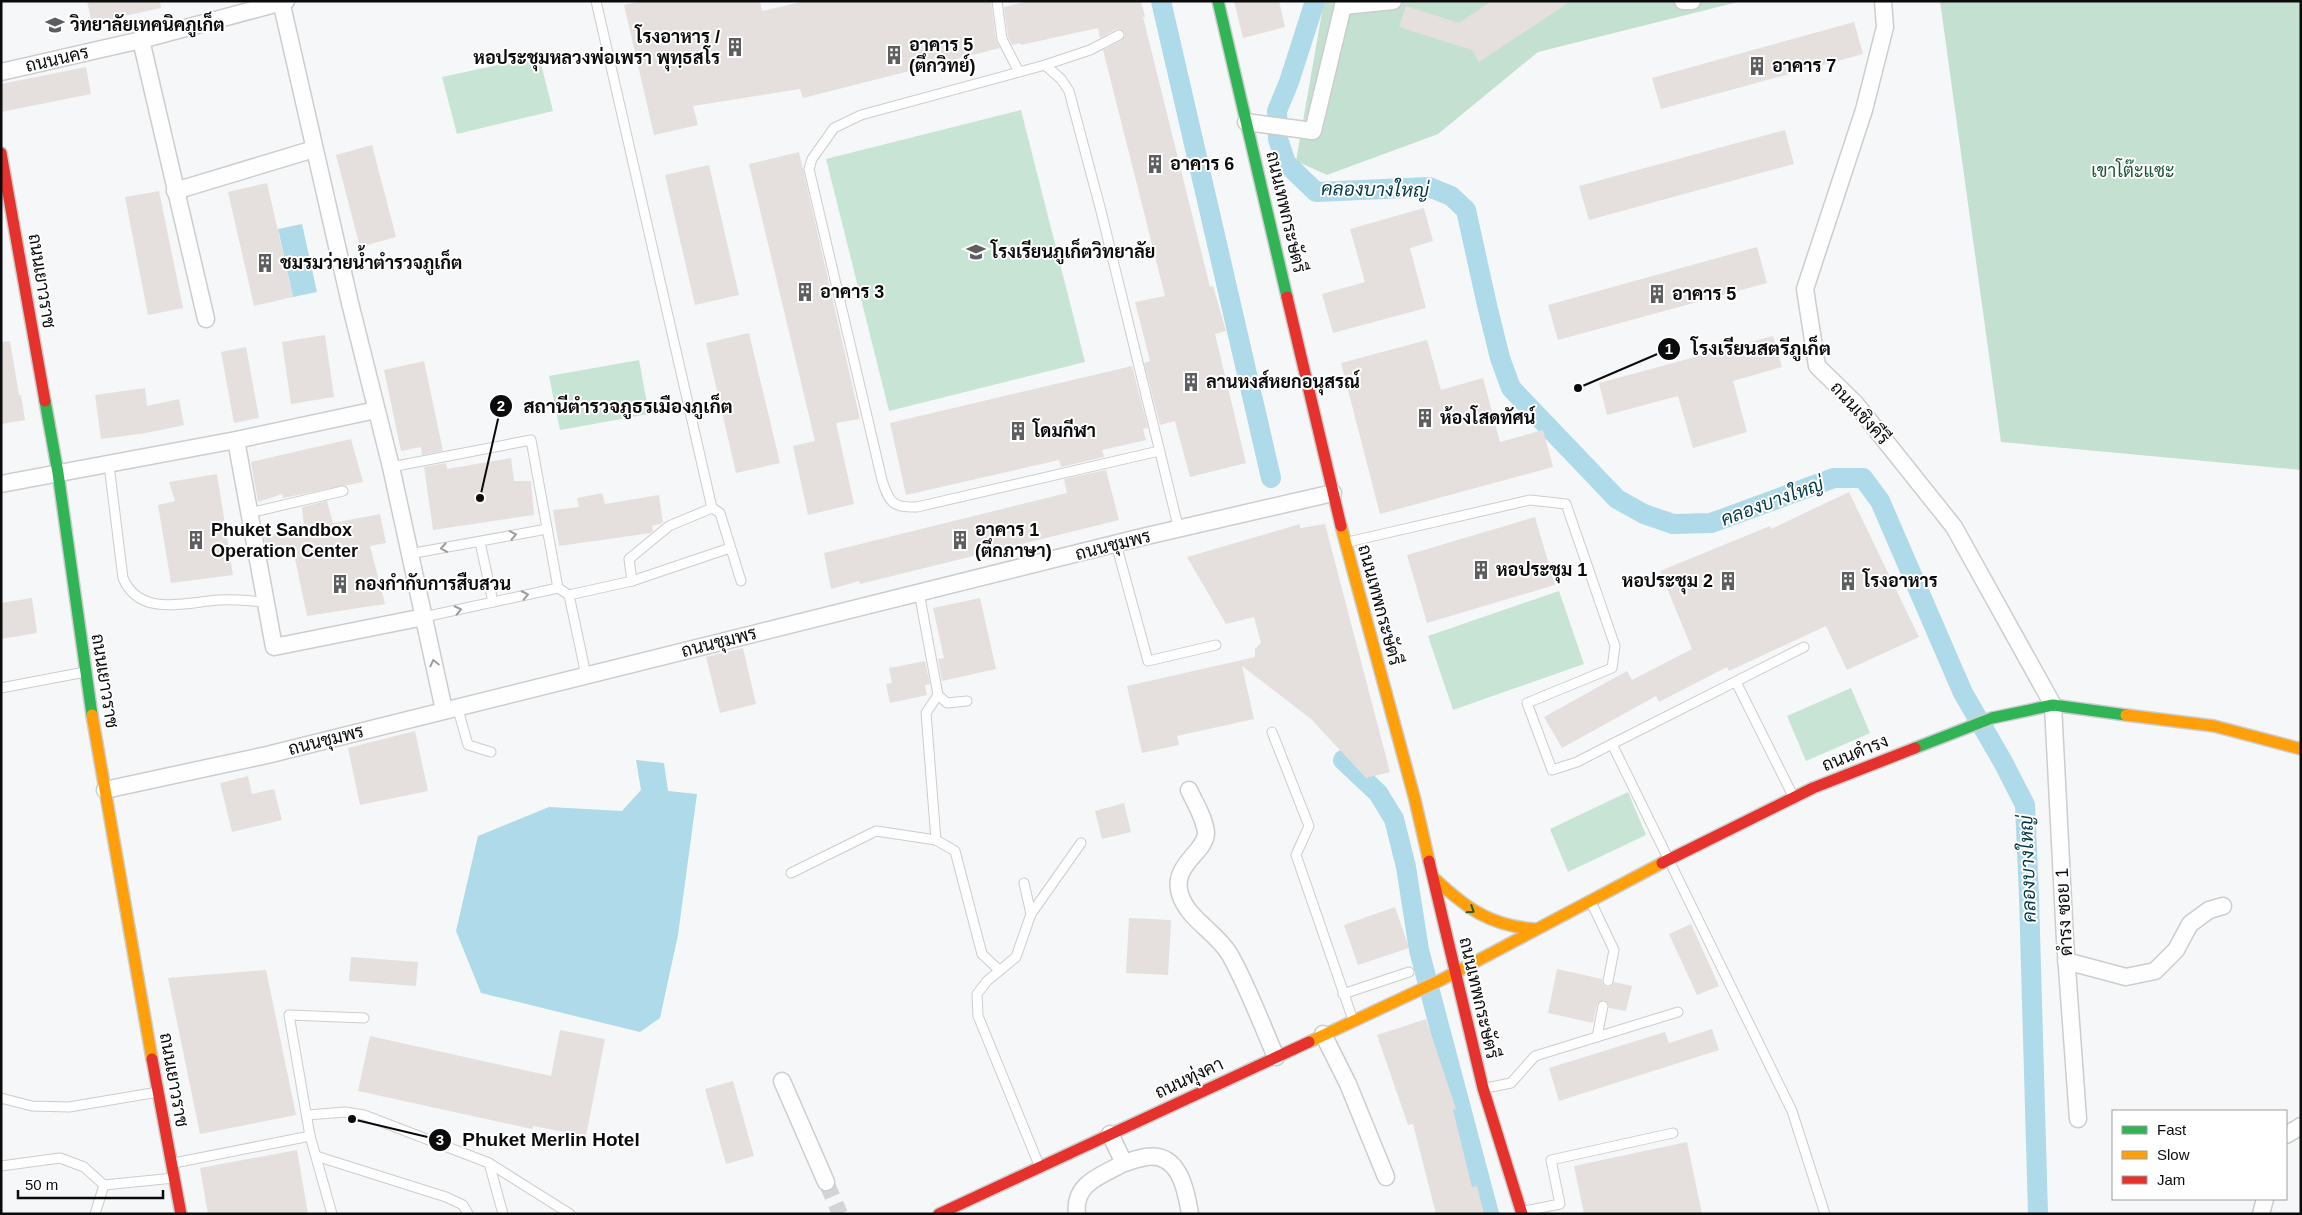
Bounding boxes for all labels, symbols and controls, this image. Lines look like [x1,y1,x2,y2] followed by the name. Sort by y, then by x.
[69,11,224,38] place label: วิทยาลัยเทคนิคภูเก็ต
[44,14,66,36] school or university icon: วิทยาลัยเทคนิคภูเก็ต
[473,24,720,72] place label: โรงอาหาร / หอประชุมหลวงพ่อเพรา พุทฺธสโร
[909,35,975,76] place label: อาคาร 5 (ตึกวิทย์)
[724,36,746,58] building icon: โรงอาหาร / หอประชุมหลวงพ่อเพรา พุทฺธสโร
[23,42,91,76] street label: ถนนนคร
[883,44,905,66] building icon: อาคาร 5 (ตึกวิทย์)
[1746,55,1768,77] building icon: อาคาร 7
[1772,56,1836,76] place label: อาคาร 7
[1262,149,1313,275] street label: ถนนเทพกระษัตรี
[1144,153,1166,175] building icon: อาคาร 6
[1170,154,1234,174] place label: อาคาร 6
[2091,158,2175,181] park label: เขาโต๊ะแซะ
[1321,176,1430,202] water label: คลองบางใหญ่
[25,232,59,330] street label: ถนนเยาวราช
[990,238,1155,265] place label: โรงเรียนภูเก็ตวิทยาลัย
[965,241,987,263] school or university icon: โรงเรียนภูเก็ตวิทยาลัย
[280,245,462,276] place label: ชมรมว่ายน้ำตำรวจภูเก็ต
[254,252,276,274] building icon: ชมรมว่ายน้ำตำรวจภูเก็ต
[794,281,816,303] building icon: อาคาร 3
[820,282,884,302] place label: อาคาร 3
[1646,283,1668,305] building icon: อาคาร 5
[1672,284,1736,304] place label: อาคาร 5
[1656,332,1841,366] callout: โรงเรียนสตรีภูเก็ต
[1690,335,1831,362] text: โรงเรียนสตรีภูเก็ต
[1665,340,1673,357] text: 1
[1206,369,1361,396] place label: ลานหงส์หยกอนุสรณ์
[1180,371,1202,393] building icon: ลานหงส์หยกอนุสรณ์
[1827,375,1896,449] street label: ถนนเชิงคีรี
[488,389,743,423] callout: สถานีตำรวจภูธรเมืองภูเก็ต
[523,393,733,420] text: สถานีตำรวจภูธรเมืองภูเก็ต
[497,397,505,414] text: 2
[1440,405,1536,428] place label: ห้องโสดทัศน์
[1414,407,1436,429] building icon: ห้องโสดทัศน์
[1032,418,1096,441] place label: โดมกีฬา
[1007,420,1029,442] building icon: โดมกีฬา
[1717,471,1828,531] water label: คลองบางใหญ่
[211,520,358,561] place label: Phuket Sandbox Operation Center
[975,520,1052,561] place label: อาคาร 1 (ตึกภาษา)
[1073,526,1154,566] street label: ถนนชุมพร
[185,529,207,551] building icon: Phuket Sandbox Operation Center
[949,529,971,551] building icon: อาคาร 1 (ตึกภาษา)
[509,530,517,541] one-way arrow
[440,542,449,552] one-way arrow
[1354,542,1409,668] street label: ถนนเทพกระษัตรี
[1470,559,1492,581] building icon: หอประชุม 1
[1496,560,1587,584] place label: หอประชุม 1
[1862,568,1938,591] place label: โรงอาหาร
[1717,570,1739,592] building icon: หอประชุม 2
[1837,570,1859,592] building icon: โรงอาหาร
[1622,571,1713,595] place label: หอประชุม 2
[355,572,511,594] place label: กองกำกับการสืบสวน
[329,573,351,595] building icon: กองกำกับการสืบสวน
[521,590,530,601] one-way arrow
[454,605,463,615] one-way arrow
[679,623,760,663] street label: ถนนชุมพร
[88,632,122,730] street label: ถนนเยาวราช
[429,659,440,668] one-way arrow
[286,721,367,761] street label: ถนนชุมพร
[1819,731,1891,775] street label: ถนนดำรง
[2013,814,2041,923] water label: คลองบางใหญ่
[2052,867,2076,957] street label: ดำรง ซอย 1
[1465,904,1475,913] one-way arrow
[1455,935,1506,1061] street label: ถนนเทพกระษัตรี
[156,1031,192,1129] street label: ถนนเยาวราช
[1151,1052,1227,1104] street label: ถนนทุ่งคา
[2112,1110,2287,1200] legend
[2157,1121,2187,1138] text: Fast
[428,1123,650,1157] callout: Phuket Merlin Hotel
[462,1129,640,1150] text: Phuket Merlin Hotel
[436,1131,444,1148] text: 3
[2157,1146,2190,1163] text: Slow
[18,1168,162,1200] scale bar
[2157,1171,2185,1188] text: Jam
[25,1176,58,1193] text: 50 m

